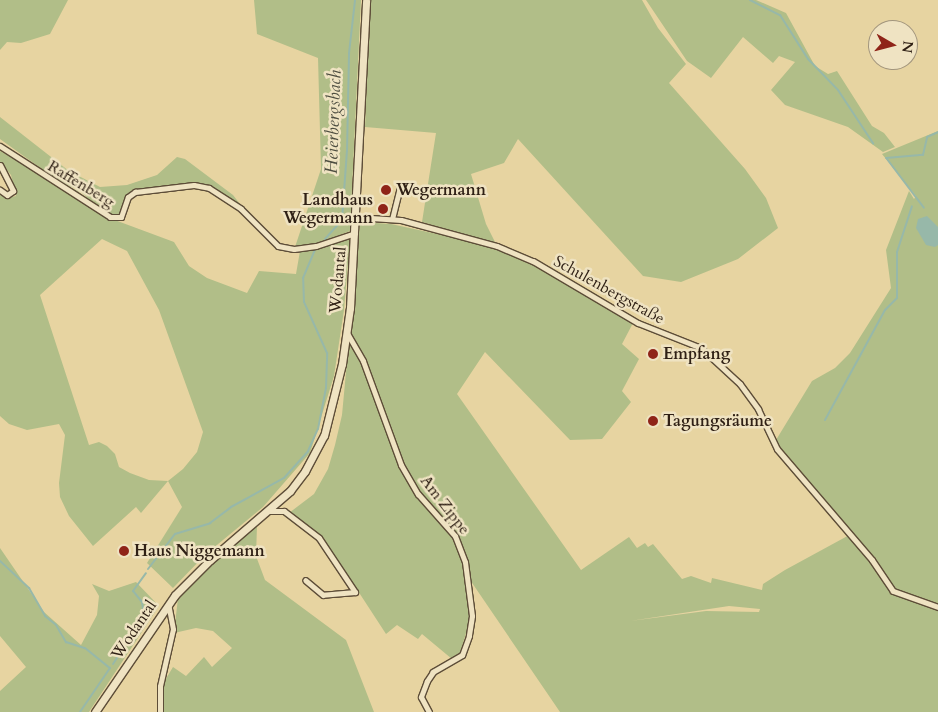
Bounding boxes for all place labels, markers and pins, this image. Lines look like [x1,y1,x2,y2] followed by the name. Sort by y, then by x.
[396,180,486,200] place label: Wegermann
[380,184,392,196] marker: Wegermann
[283,190,373,228] place label: Landhaus Wegermann
[377,203,389,215] marker: Landhaus Wegermann
[663,344,730,364] place label: Empfang
[647,348,659,360] marker: Empfang
[663,411,772,431] place label: Tagungsräume
[647,415,659,427] marker: Tagungsräume
[134,541,265,561] place label: Haus Niggemann
[118,545,130,557] marker: Haus Niggemann

